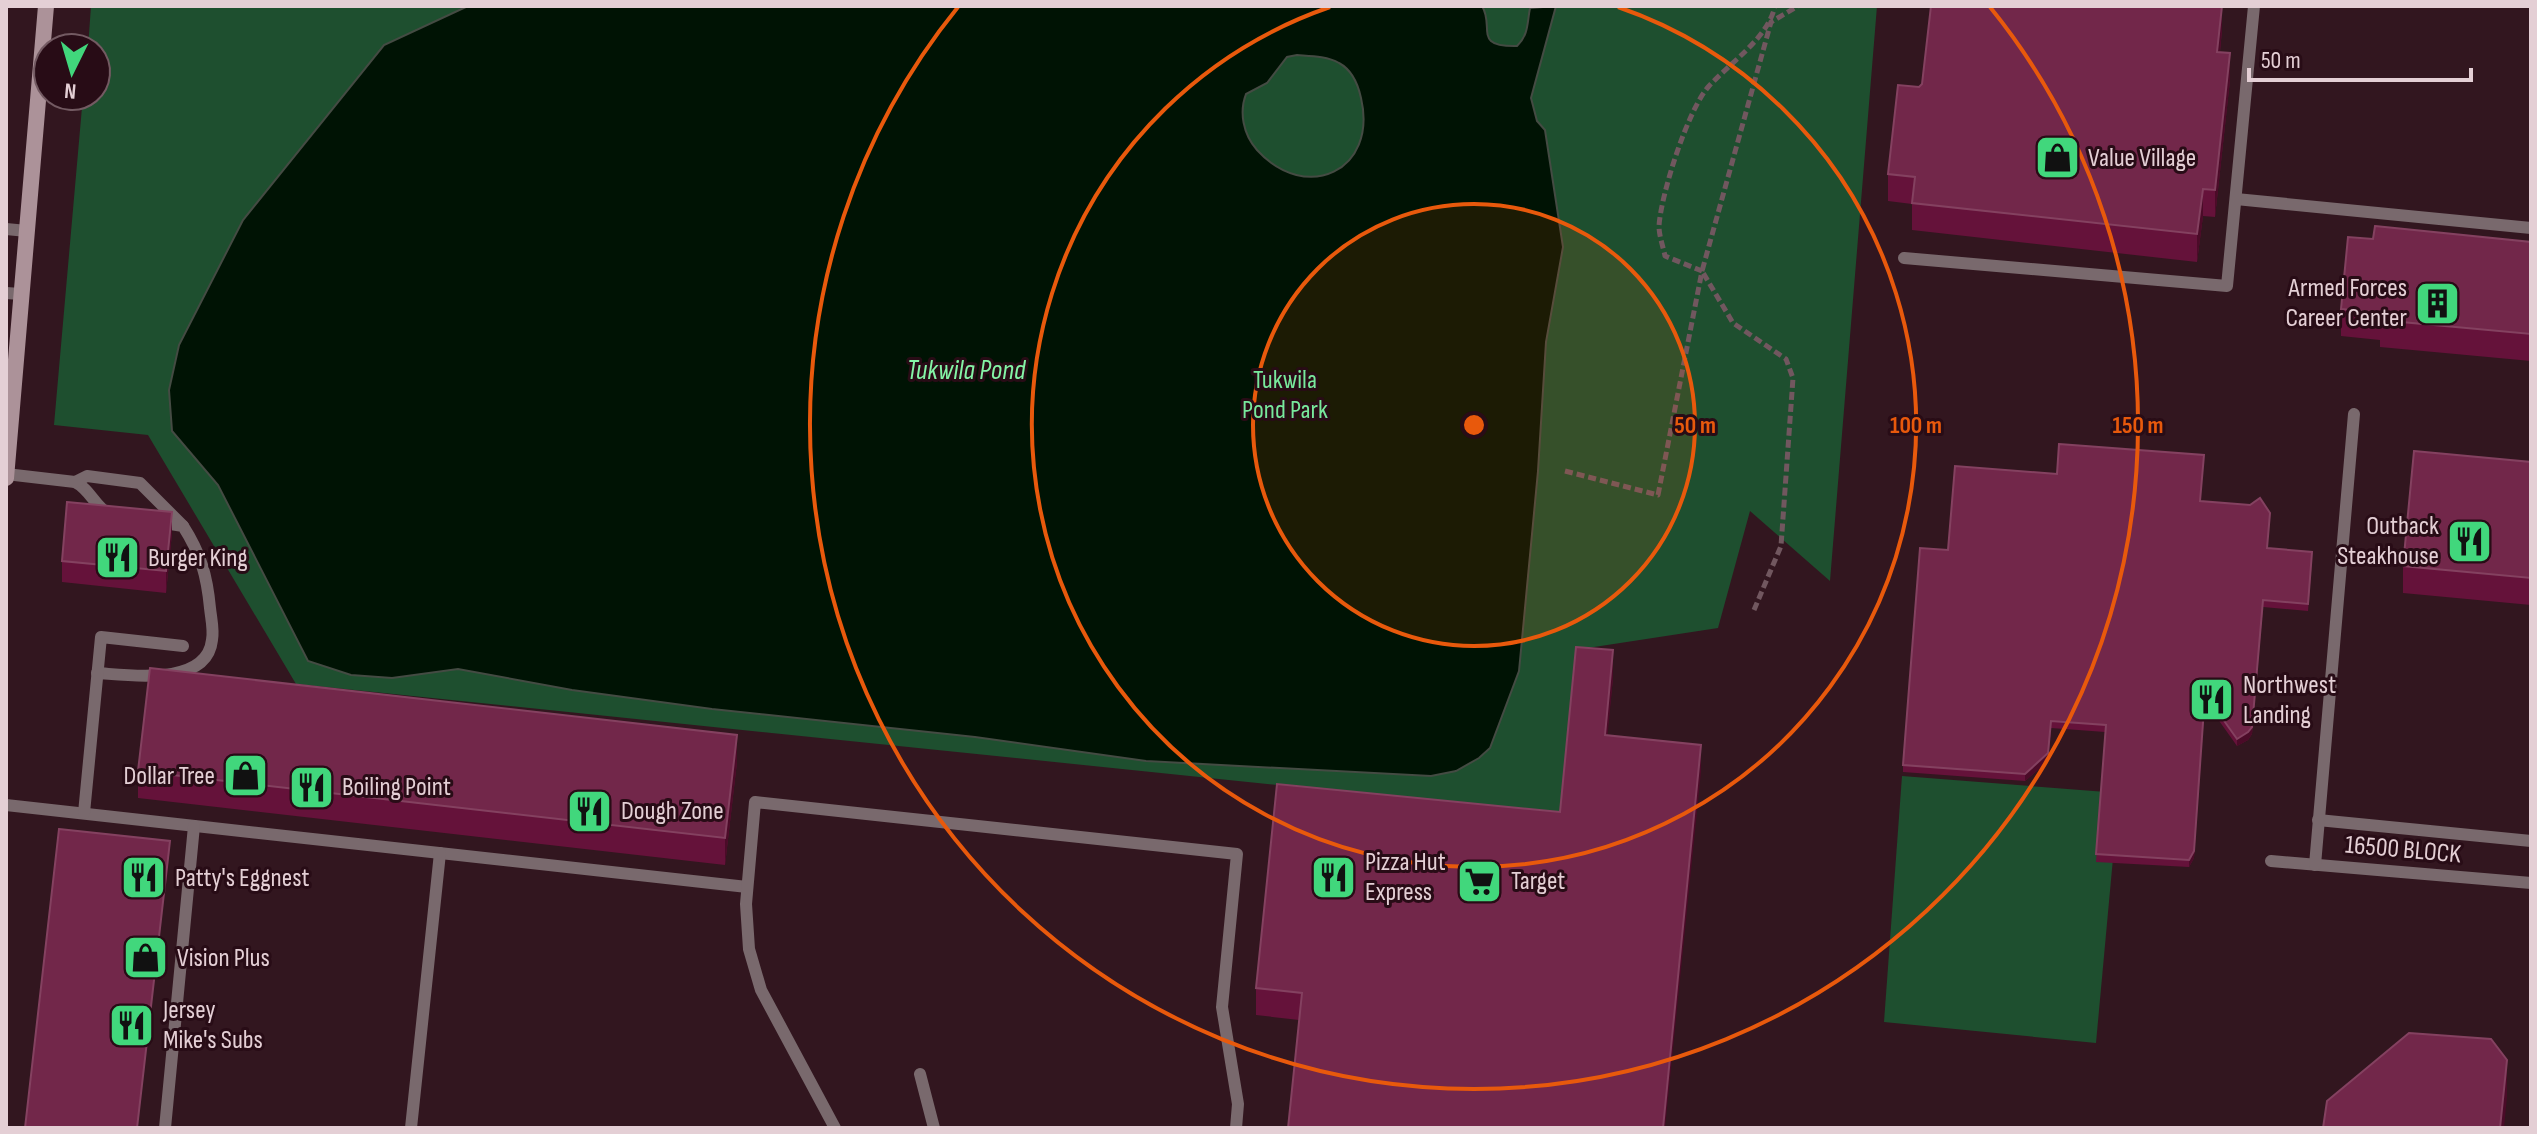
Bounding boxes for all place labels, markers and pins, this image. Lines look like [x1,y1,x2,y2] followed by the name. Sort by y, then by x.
[2033,134,2081,182] shop icon: Value Village
[2088,143,2196,174] place label: Value Village
[2286,273,2408,334] place label: Armed Forces Career Center
[2414,279,2462,327] building icon: Armed Forces Career Center
[1460,411,1488,439] centre of rings
[2337,511,2439,572] place label: Outback Steakhouse
[2446,517,2494,565] restaurant icon: Outback Steakhouse
[93,534,141,582] restaurant icon: Burger King
[148,543,248,574] place label: Burger King
[2243,670,2336,731] place label: Northwest Landing
[2188,676,2236,724] restaurant icon: Northwest Landing
[222,752,270,800] shop icon: Dollar Tree
[124,761,215,792] place label: Dollar Tree
[287,763,335,811] restaurant icon: Boiling Point
[342,772,451,803] place label: Boiling Point
[566,787,614,835] restaurant icon: Dough Zone
[621,796,724,827] place label: Dough Zone
[1365,847,1446,908] place label: Pizza Hut Express
[1310,853,1358,901] restaurant icon: Pizza Hut Express
[120,854,168,902] restaurant icon: Patty's Eggnest
[1456,857,1504,905] supermarket icon: Target
[175,863,309,894] place label: Patty's Eggnest
[1511,866,1565,897] place label: Target
[122,934,170,982] shop icon: Vision Plus
[177,943,270,974] place label: Vision Plus
[162,995,263,1056] place label: Jersey Mike's Subs
[108,1001,156,1049] restaurant icon: Jersey Mike's Subs

